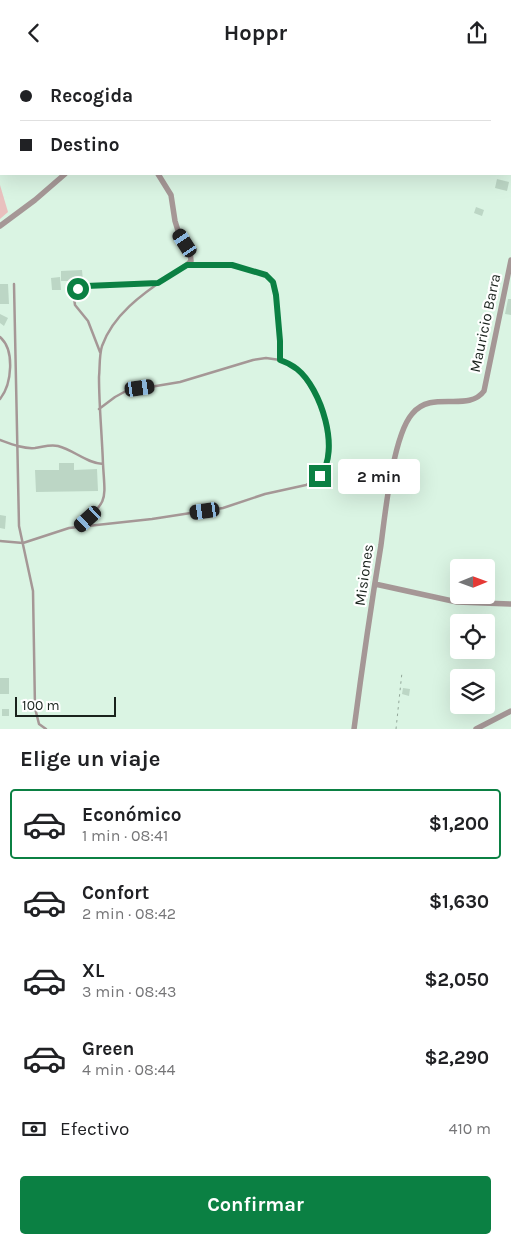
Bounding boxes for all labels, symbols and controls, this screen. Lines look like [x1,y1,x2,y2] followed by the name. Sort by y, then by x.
[20,19,48,47] icon: back
[463,19,491,47] icon: share
[224,20,287,46] text: Hoppr
[50,85,133,107] text: Recogida
[50,134,119,156] text: Destino
[170,226,199,260] car
[466,272,504,374] street label: Mauricio Barra
[67,278,89,300] route start
[124,378,155,398] car
[338,459,420,493] callout: 2 min
[309,465,331,487] route end
[357,467,401,486] text: 2 min
[189,501,220,521] car
[71,503,104,535] car
[351,543,377,607] street label: Misiones
[450,559,495,604] north arrow
[450,559,495,714] map controls
[450,614,495,659] button: locate
[450,669,495,714] button: layers
[15,694,116,717] scale bar
[22,697,60,714] text: 100 m
[20,746,160,772] text: Elige un viaje
[22,802,67,847] icon: car
[82,804,182,826] text: Económico
[429,813,489,835] text: $1,200
[82,826,168,845] text: 1 min · 08:41
[22,880,67,925] icon: car
[82,882,149,904] text: Confort
[429,891,489,913] text: $1,630
[82,904,176,923] text: 2 min · 08:42
[22,958,67,1003] icon: car
[82,960,104,982] text: XL
[425,969,489,991] text: $2,050
[82,982,177,1001] text: 3 min · 08:43
[22,1036,67,1081] icon: car
[82,1038,134,1060] text: Green
[425,1047,489,1069] text: $2,290
[82,1060,175,1079] text: 4 min · 08:44
[20,1115,48,1143] icon: cash
[60,1118,129,1140] text: Efectivo
[449,1119,491,1138] text: 410 m
[20,1176,491,1234] button: Confirmar

